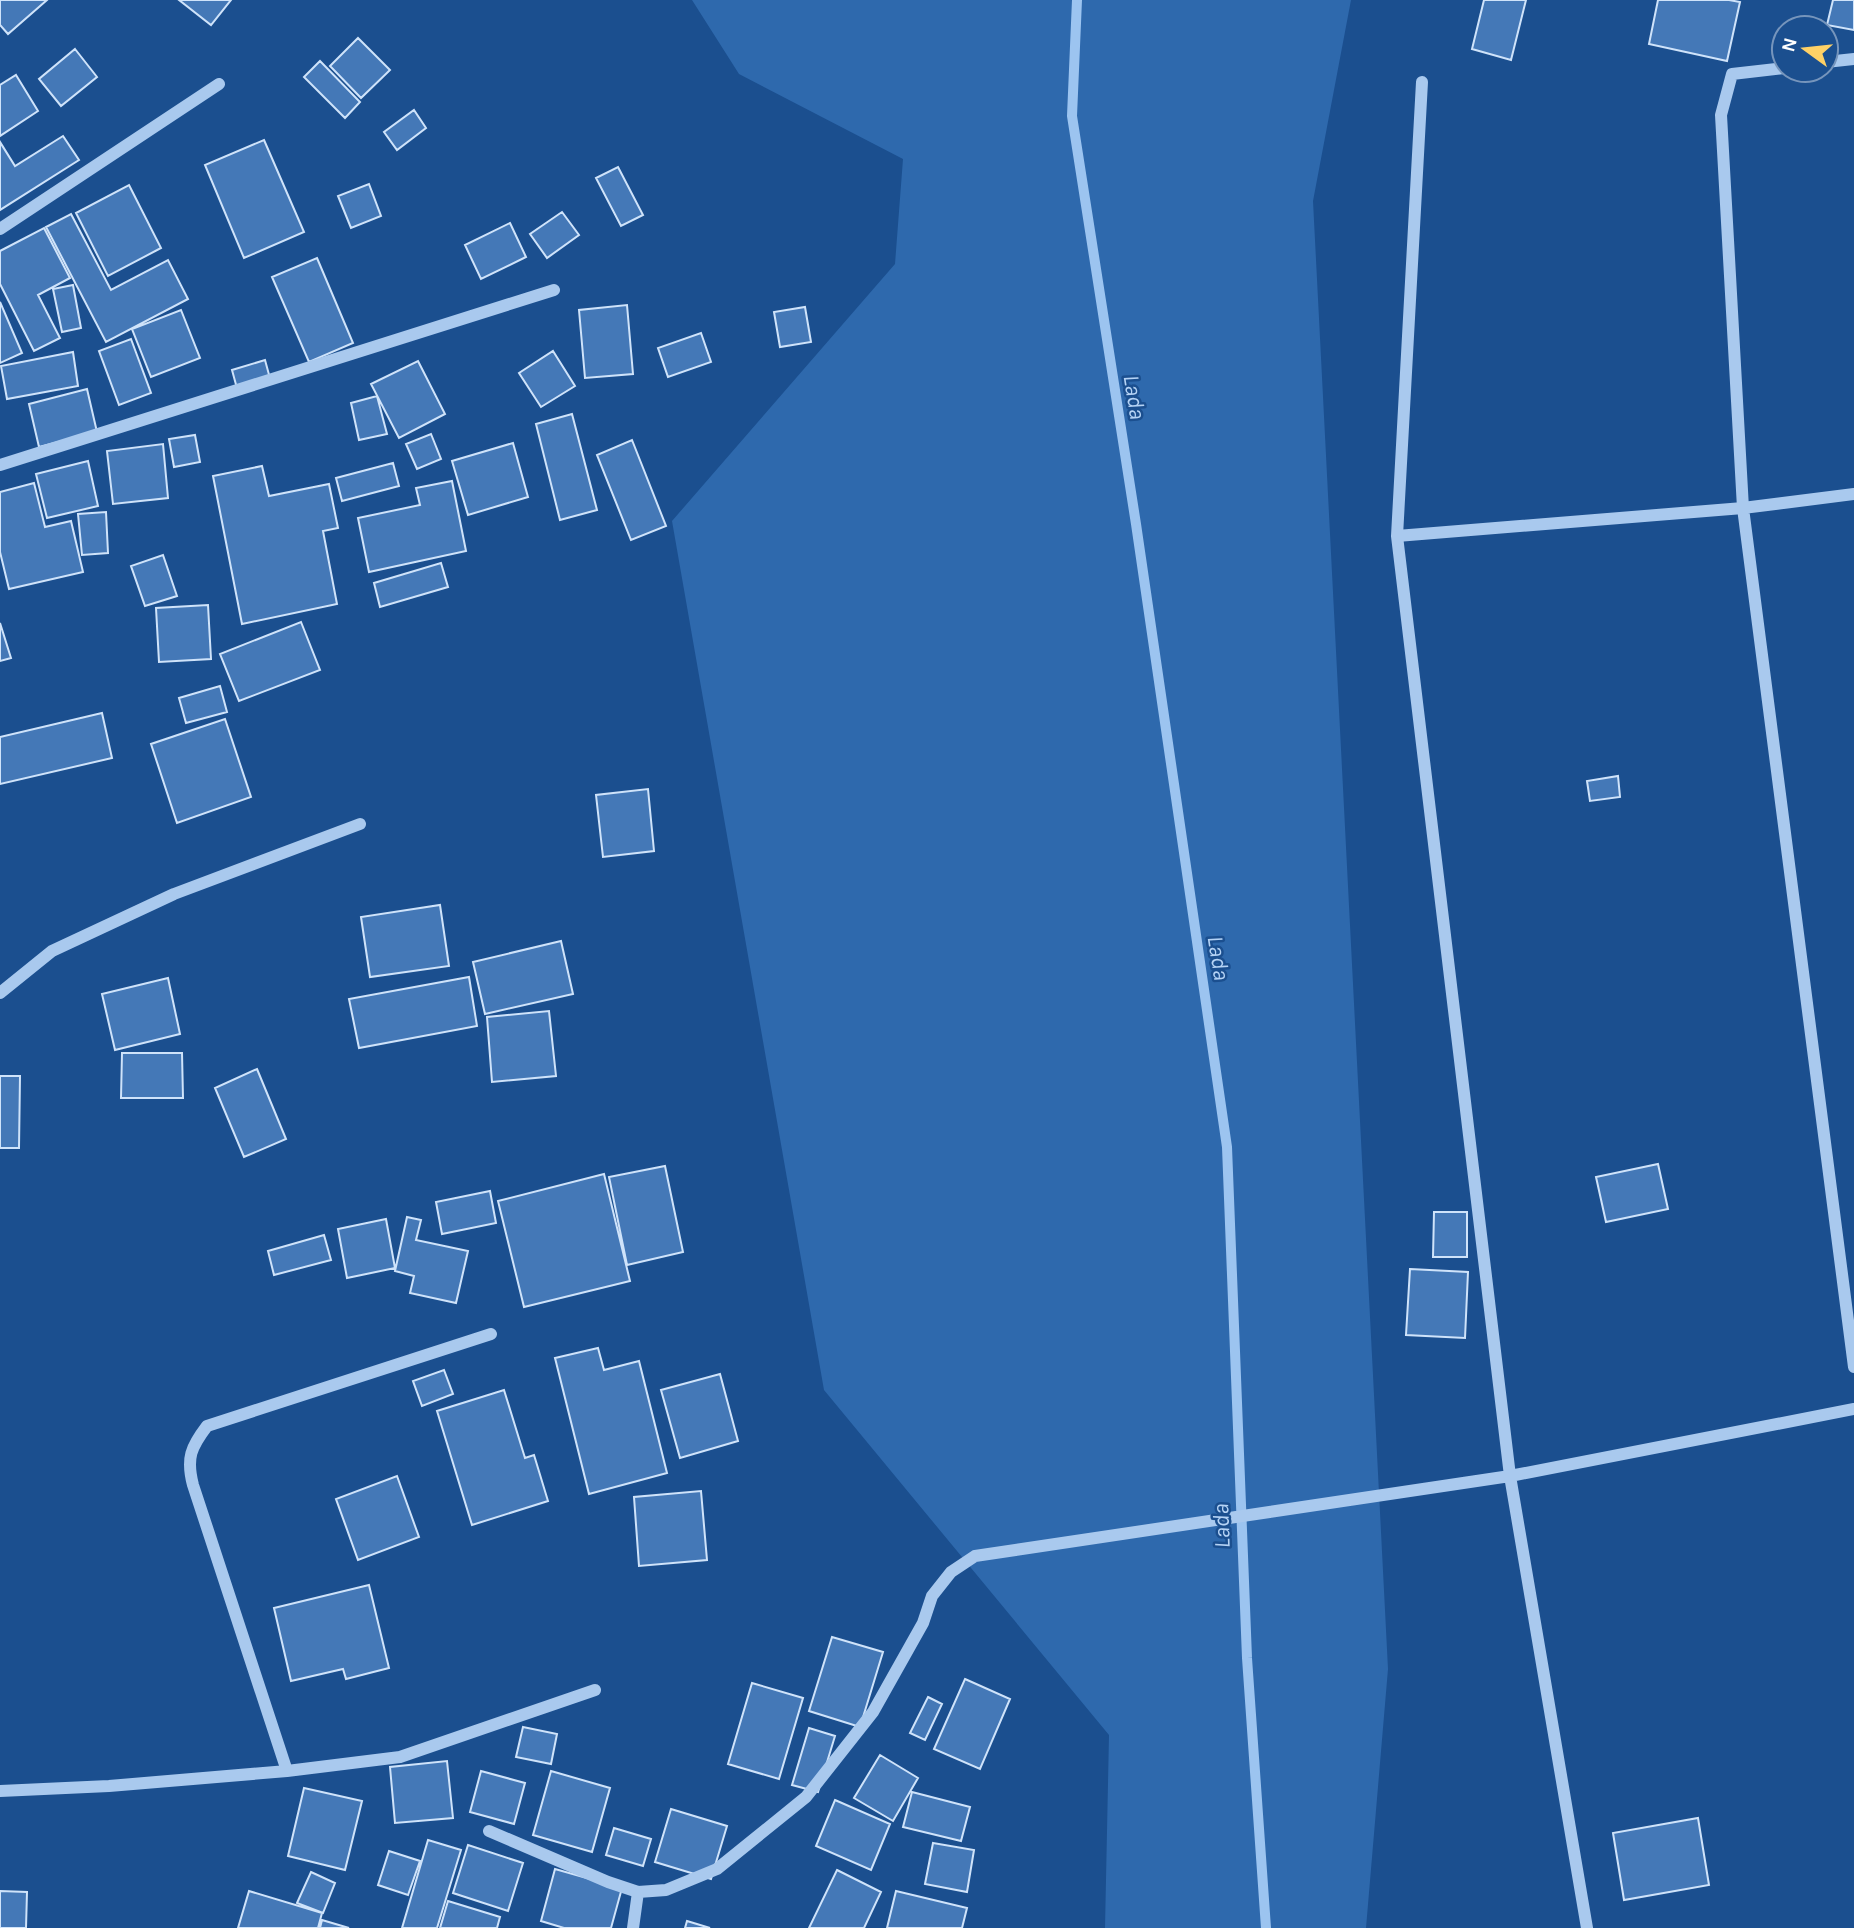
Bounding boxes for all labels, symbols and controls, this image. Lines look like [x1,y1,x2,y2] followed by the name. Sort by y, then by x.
[1770,14,1840,84] north arrow
[1777,35,1802,54] text: N
[1118,373,1151,421] water label: Lada
[1202,934,1235,982] water label: Lada
[1207,1503,1236,1549] water label: Lada

